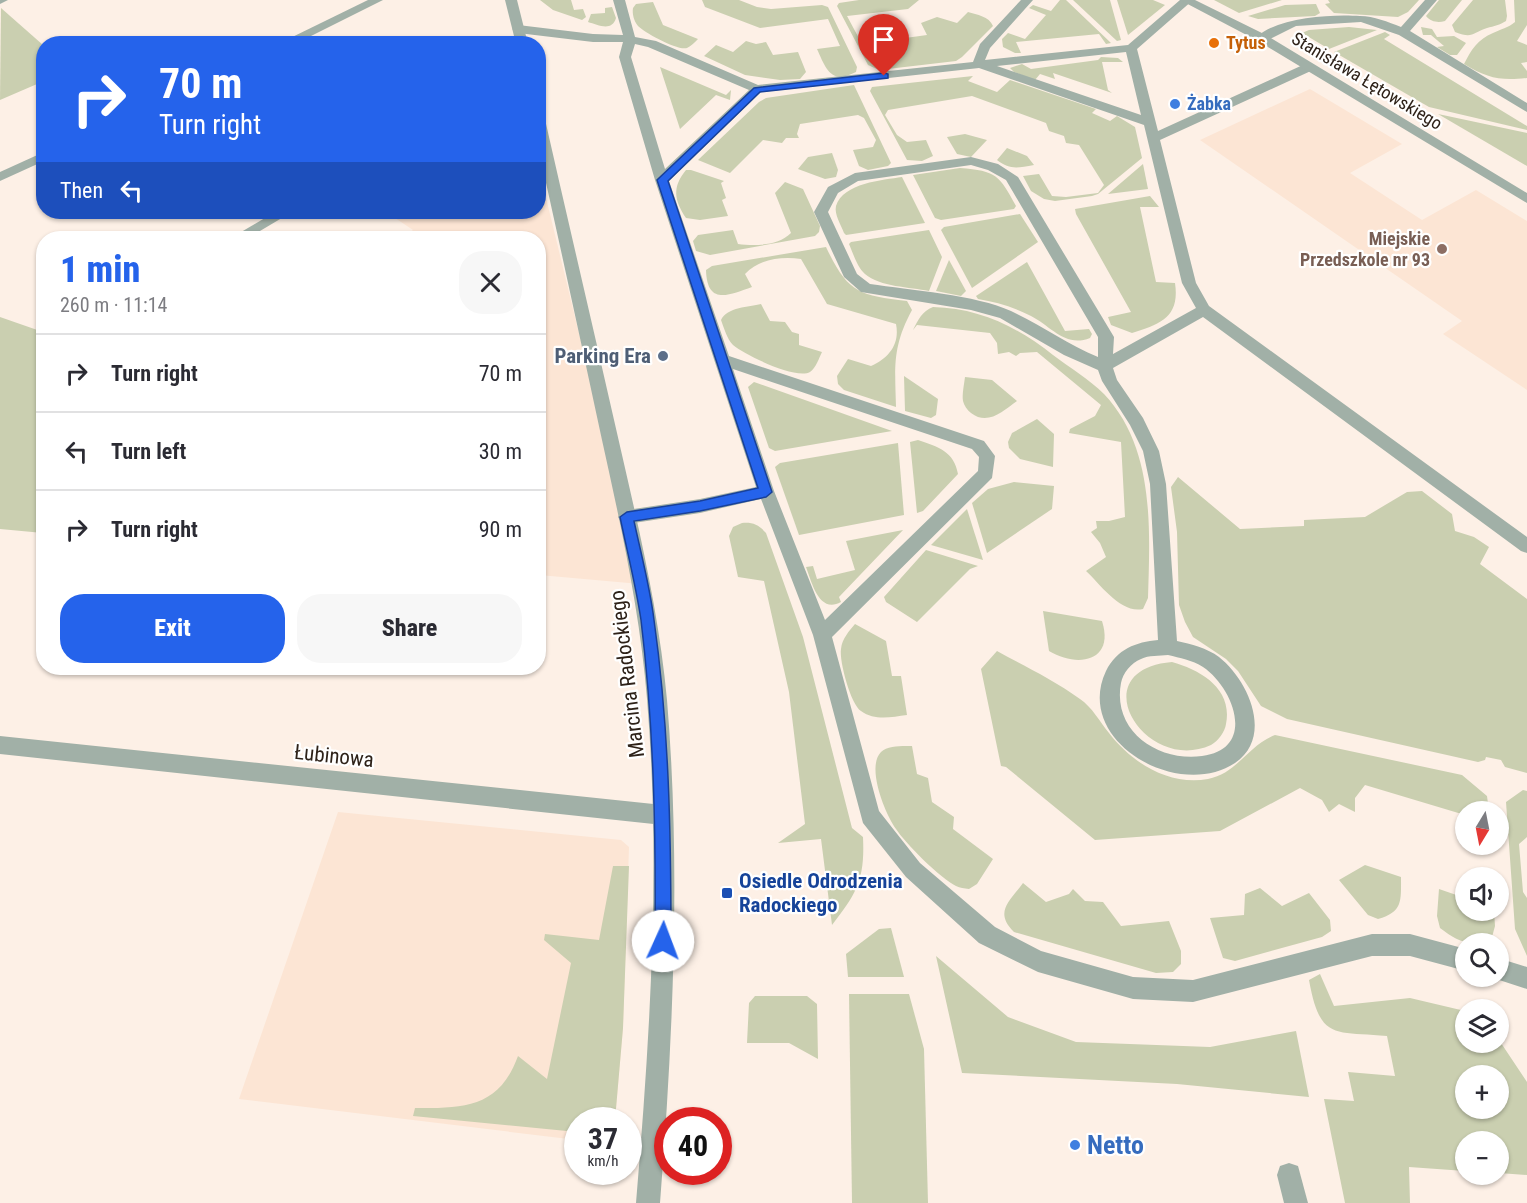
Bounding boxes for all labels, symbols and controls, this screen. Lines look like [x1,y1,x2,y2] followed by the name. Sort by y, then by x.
[858,14,909,76] pin
[867,23,900,56] icon: arrive
[1288,27,1446,134] street label: Stanisława Łętowskiego
[1226,32,1266,53] place label: Tytus
[1207,36,1221,50] marker: Tytus
[159,59,242,108] text: 70 m
[60,60,138,138] icon: right
[1187,93,1231,114] place label: Żabka
[1168,97,1182,111] marker: Żabka
[159,109,261,141] text: Turn right
[115,174,148,207] icon: left
[60,178,103,203] text: Then
[1300,228,1430,270] place label: Miejskie Przedszkole nr 93
[1435,242,1449,256] marker: Miejskie Przedszkole nr 93
[60,249,140,291] text: 1 min
[459,251,522,314] button: close
[60,293,167,317] text: 260 m · 11:14
[554,344,651,368] place label: Parking Era
[656,349,670,363] marker: Parking Era
[60,357,93,390] icon: right
[111,361,198,386] text: Turn right
[479,361,522,386] text: 70 m
[60,435,93,468] icon: left
[111,439,186,464] text: Turn left
[479,439,522,464] text: 30 m
[60,513,93,546] icon: right
[111,517,198,542] text: Turn right
[479,517,522,542] text: 90 m
[605,589,649,759] street label: Marcina Radockiego
[60,594,285,663] button: Exit
[297,594,522,663] button: Share
[293,740,375,772] street label: Łubinowa
[1455,801,1509,855] north arrow
[1455,801,1509,1185] map controls
[1455,867,1509,921] button: sound
[739,869,903,917] place label: Osiedle Odrodzenia Radockiego
[720,886,734,900] marker: Osiedle Odrodzenia Radockiego
[631,909,695,973] position arrow
[1455,933,1509,987] button: search
[1455,999,1509,1053] button: layers
[1455,1065,1509,1119] button: +
[654,1107,732,1185] speed limit sign: 40
[588,1121,618,1156] text: 37
[1087,1130,1144,1160] place label: Netto
[1455,1131,1509,1185] button: −
[1068,1138,1082,1152] marker: Netto
[588,1152,618,1170] text: km/h

